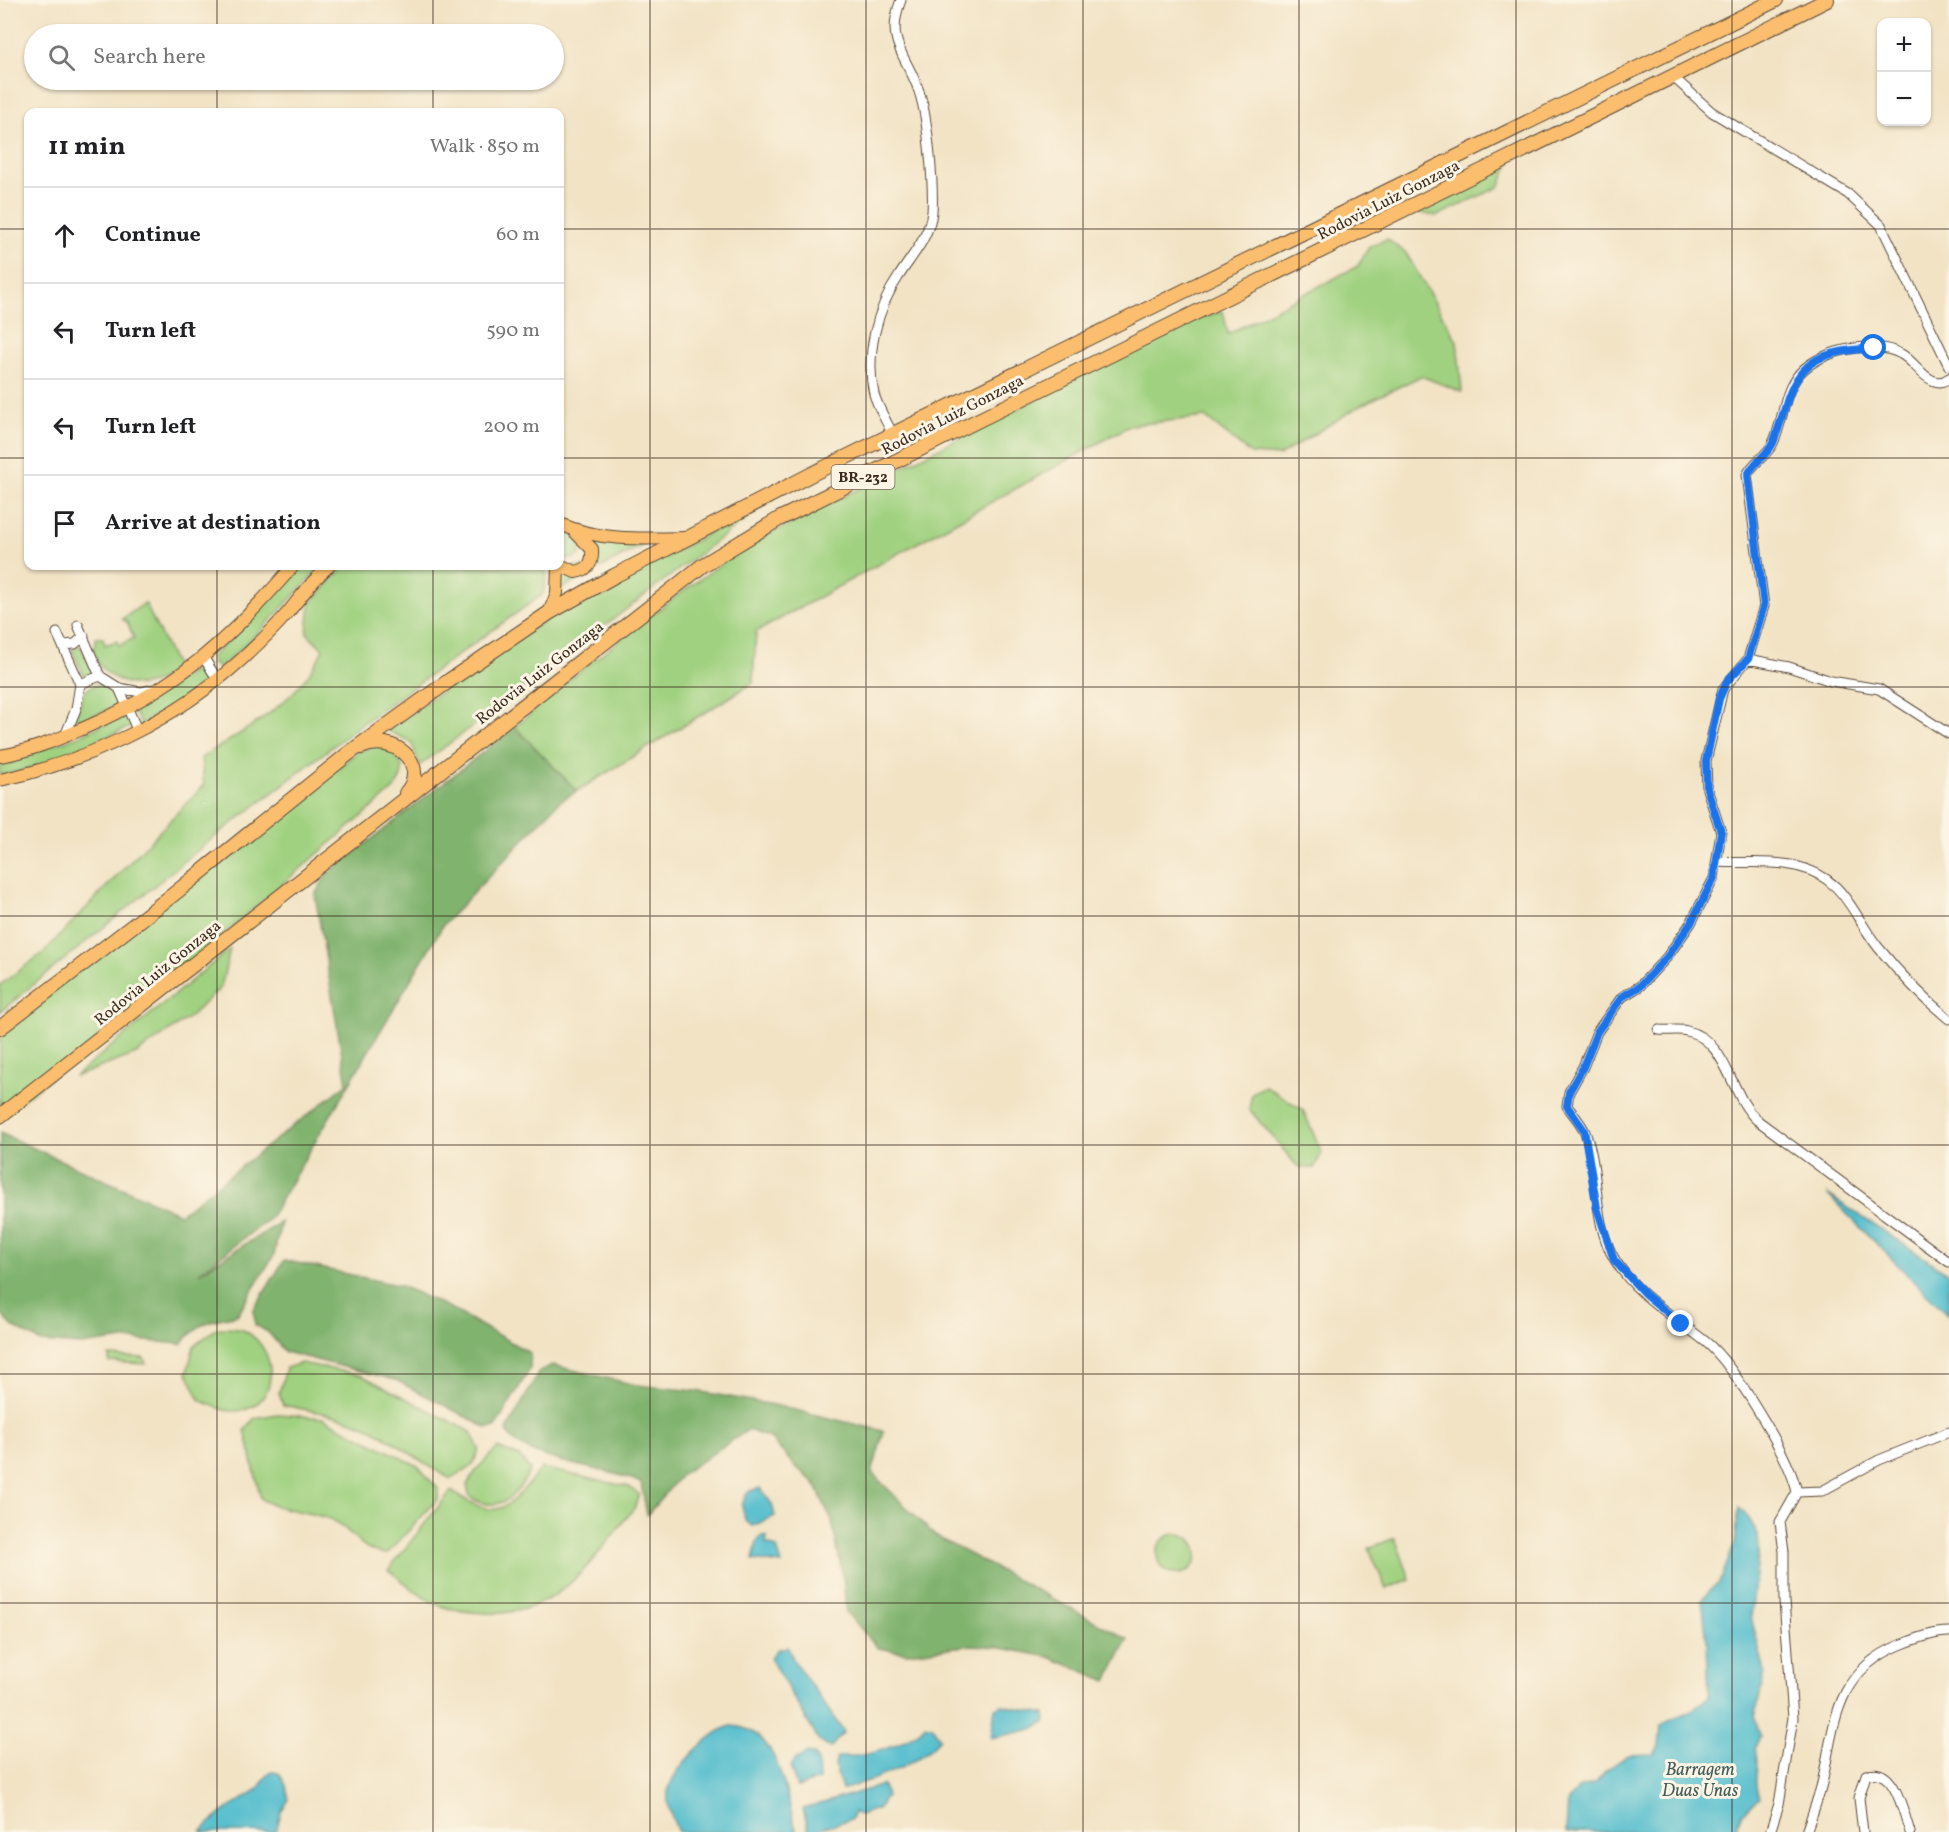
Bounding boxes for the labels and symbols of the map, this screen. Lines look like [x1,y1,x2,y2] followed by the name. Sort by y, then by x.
[1314,155,1464,246] street label: Rodovia Luiz Gonzaga
[1860,334,1886,360] route start
[878,370,1028,461] street label: Rodovia Luiz Gonzaga
[832,465,894,489] road number: BR-232
[472,617,609,731] street label: Rodovia Luiz Gonzaga
[90,916,226,1031] street label: Rodovia Luiz Gonzaga
[1667,1310,1693,1336] route end
[1662,1758,1739,1804] water label: Barragem Duas Unas

